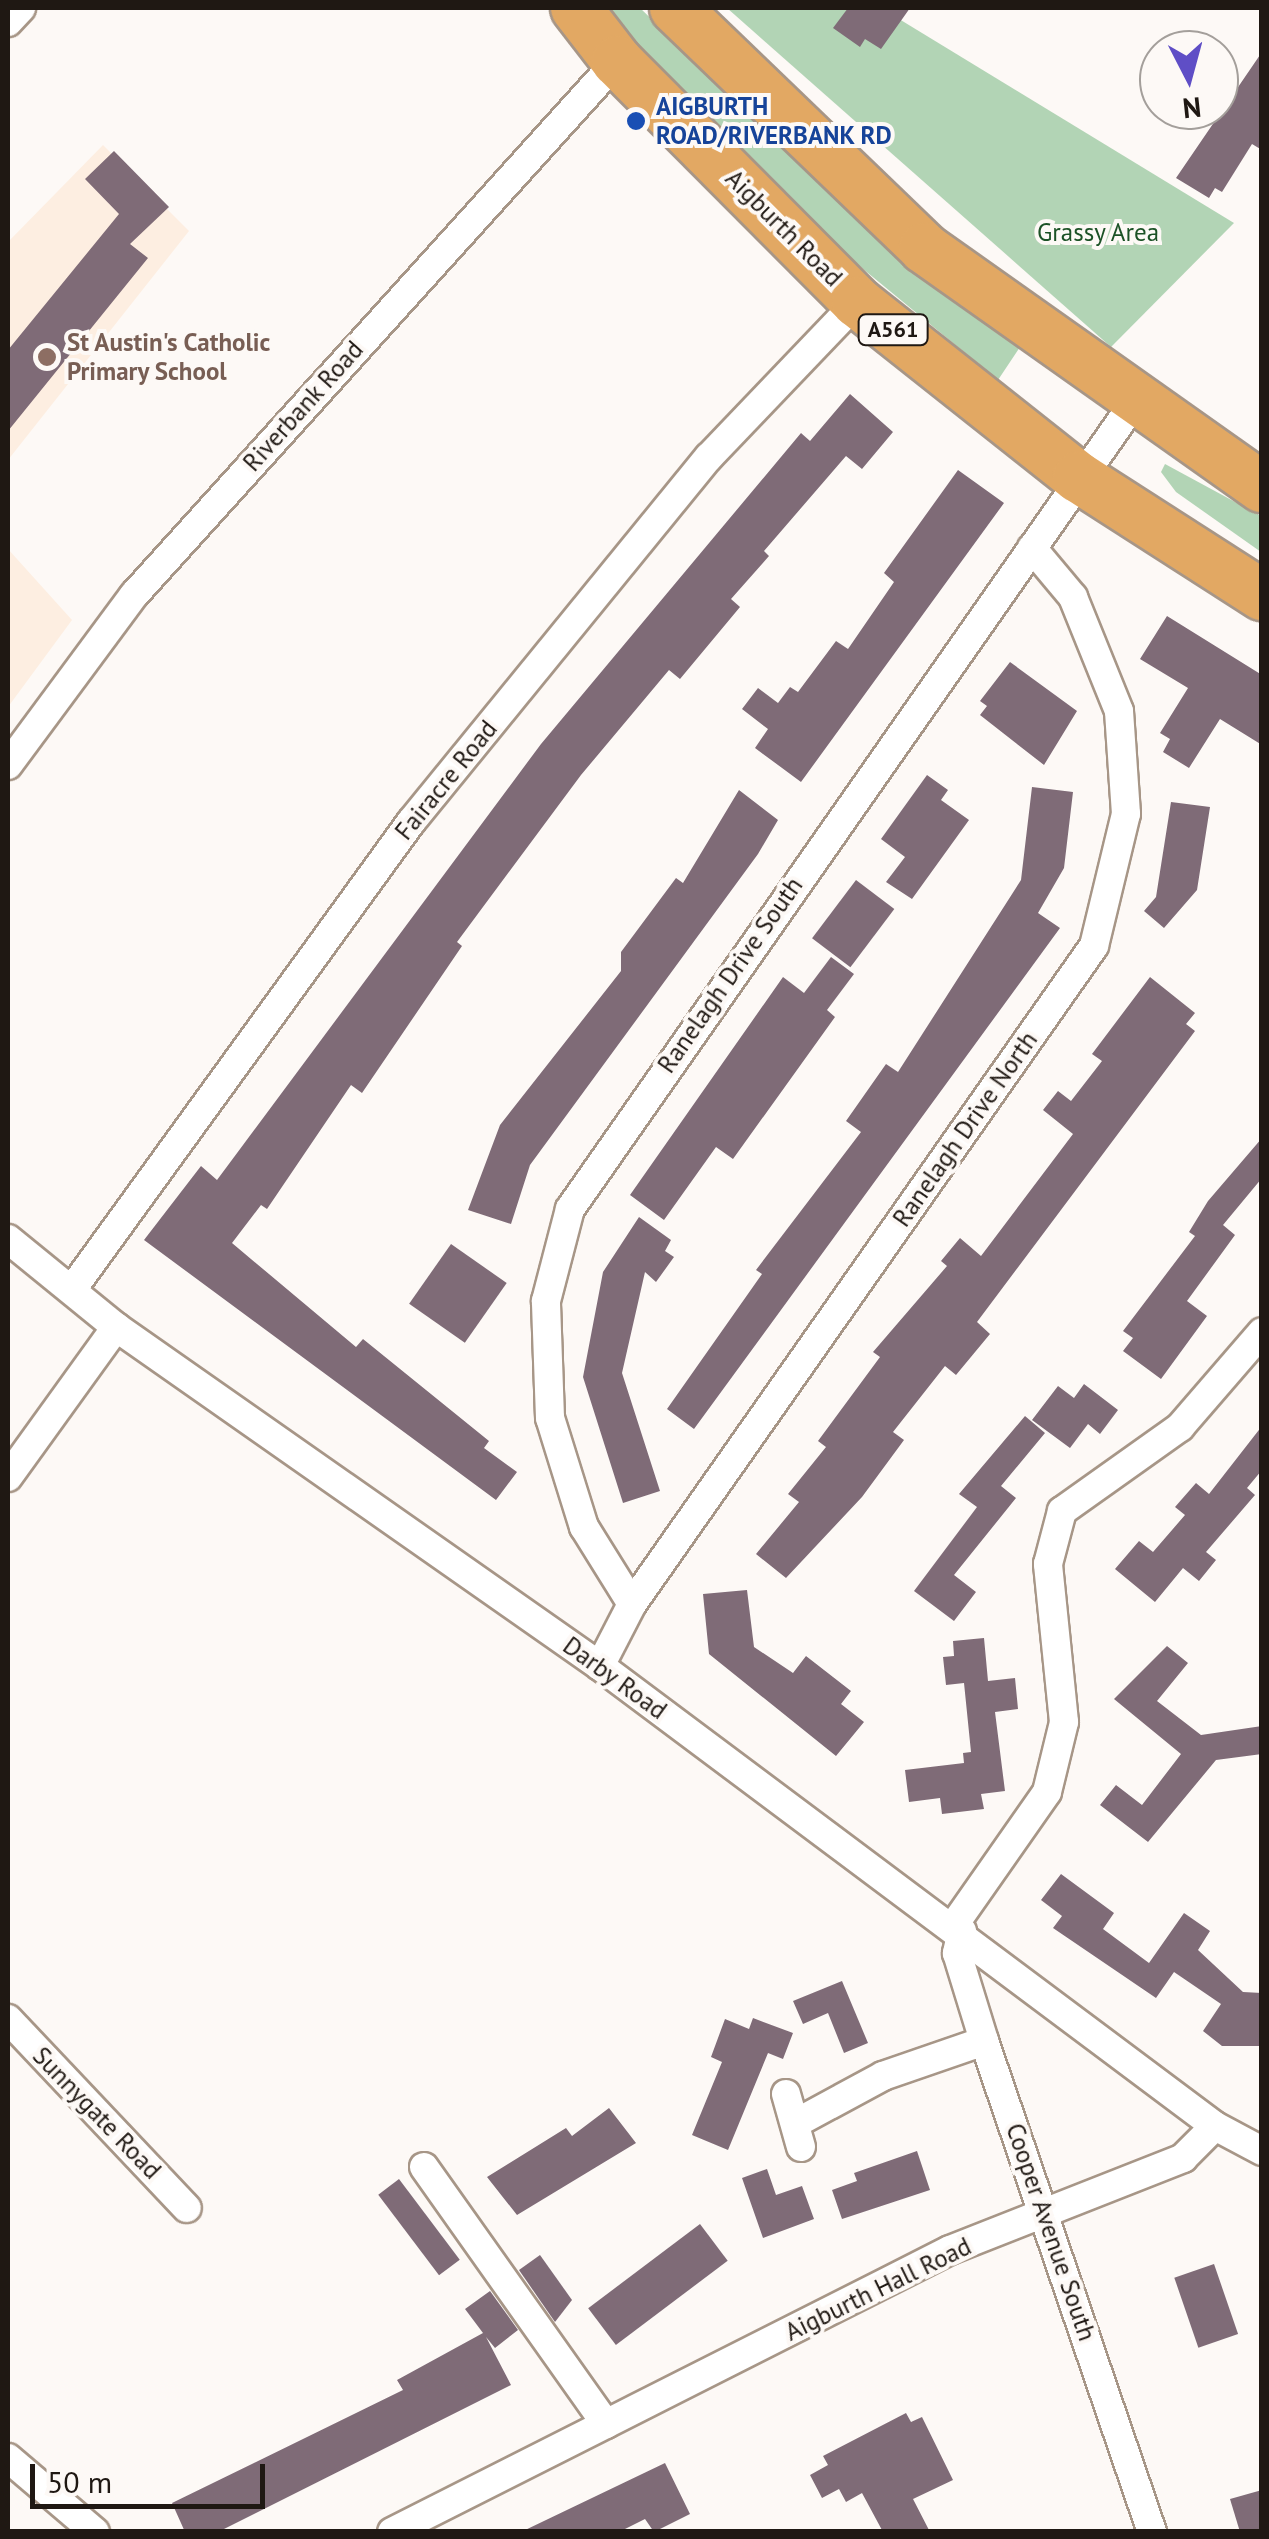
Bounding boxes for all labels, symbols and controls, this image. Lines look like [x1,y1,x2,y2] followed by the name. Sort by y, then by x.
[1139,30,1239,130] north arrow
[1181,89,1203,128] text: N
[656,92,892,151] place label: AIGBURTH ROAD/RIVERBANK RD
[625,110,647,132] marker: AIGBURTH ROAD/RIVERBANK RD
[719,163,849,293] street label: Aigburth Road
[1036,217,1160,247] park label: Grassy Area
[856,313,930,347] road number: A561
[67,328,272,387] place label: St Austin's Catholic Primary School
[236,334,370,478] street label: Riverbank Road
[36,346,58,368] marker: St Austin's Catholic Primary School
[389,714,503,846] street label: Fairacre Road
[651,871,809,1079] street label: Ranelagh Drive South
[886,1026,1044,1232] street label: Ranelagh Drive North
[557,1630,673,1726] street label: Darby Road
[27,2041,167,2185] street label: Sunnygate Road
[1000,2119,1102,2345] street label: Cooper Avenue South
[780,2231,976,2347] street label: Aigburth Hall Road
[35,2444,270,2506] scale bar
[47,2462,112,2501] text: 50 m

